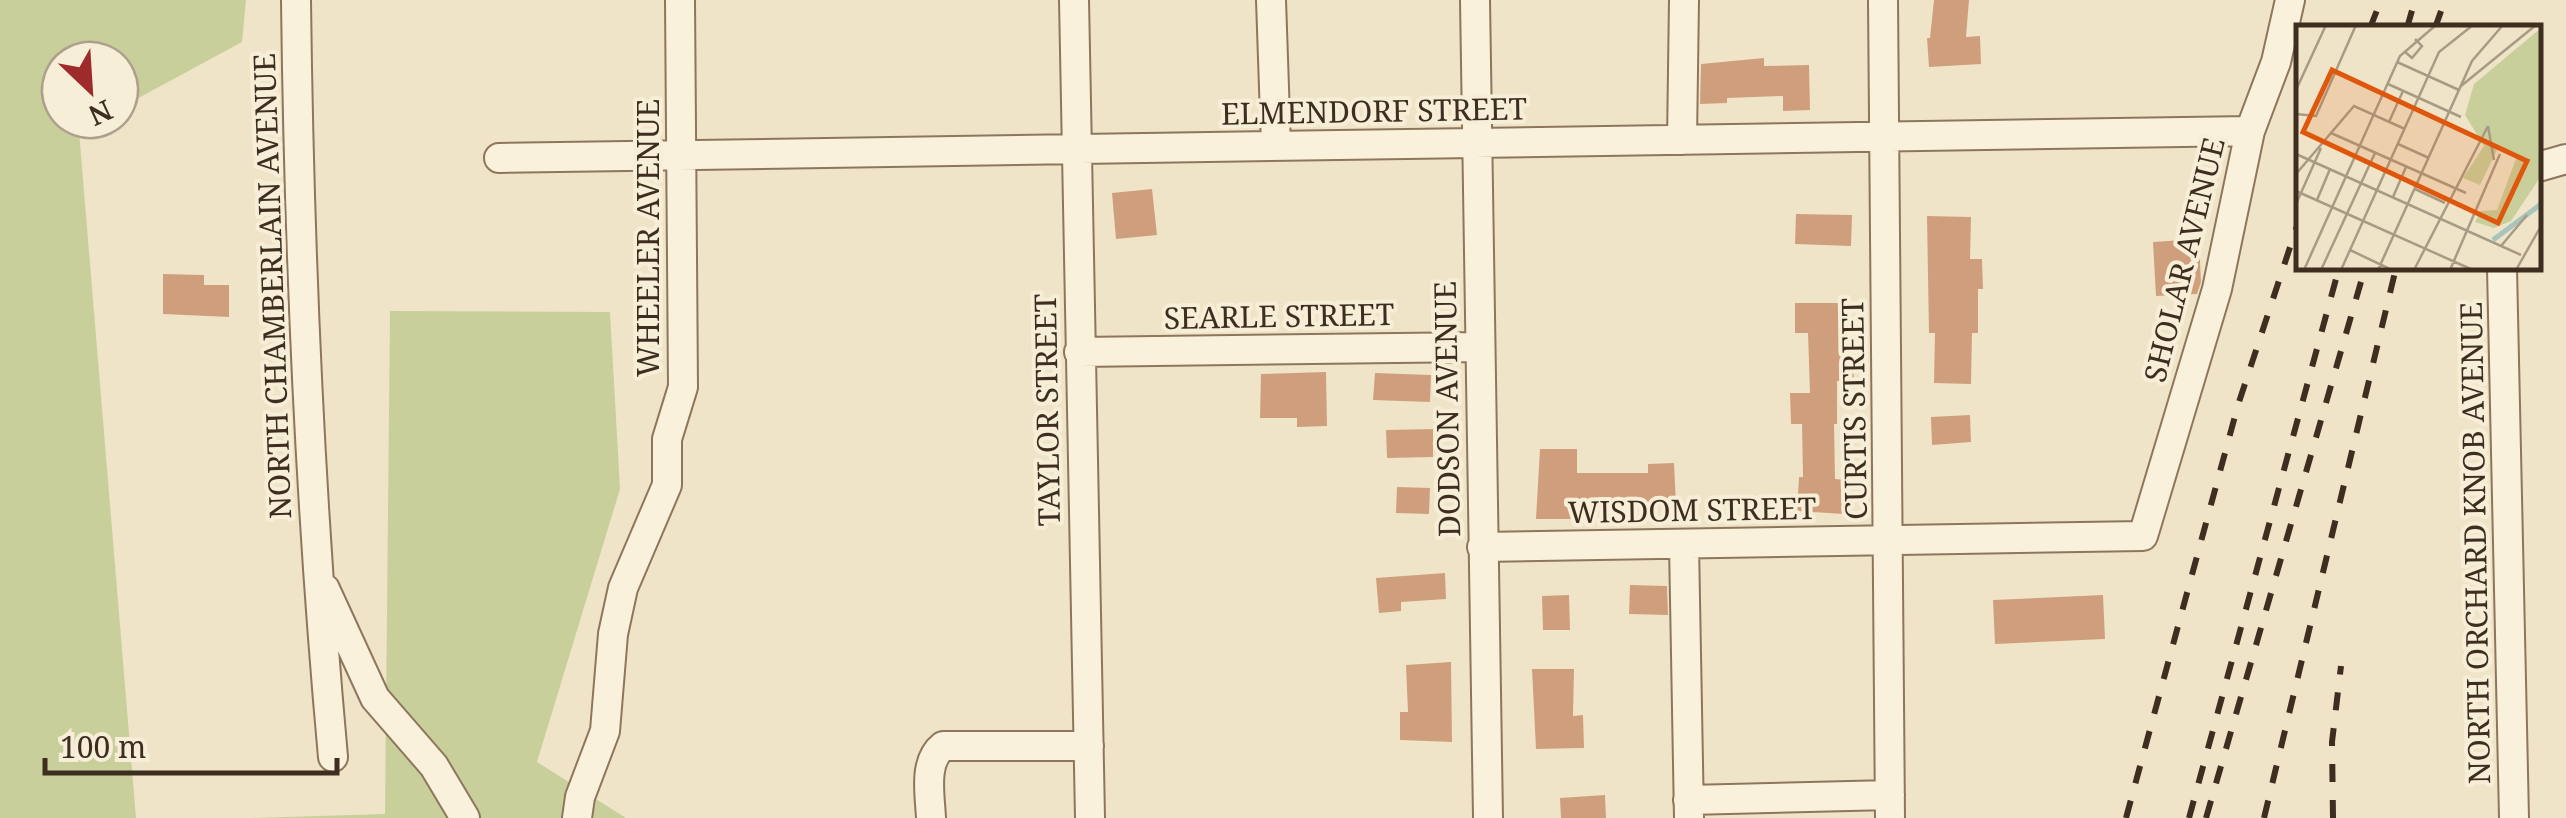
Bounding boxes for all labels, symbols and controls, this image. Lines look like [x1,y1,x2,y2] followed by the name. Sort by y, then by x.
[2296,25,2541,270] inset map
[40,40,140,140] north arrow
[243,52,300,520] street label: NORTH CHAMBERLAIN AVENUE
[1221,87,1527,134] street label: ELMENDORF STREET
[83,92,119,135] text: N
[627,99,668,377] street label: WHEELER AVENUE
[2133,133,2234,386] street label: SHOLAR AVENUE
[1424,281,1469,537] street label: DODSON AVENUE
[1024,293,1069,527] street label: TAYLOR STREET
[1163,293,1395,338] street label: SEARLE STREET
[1831,298,1876,520] street label: CURTIS STREET
[2450,301,2499,785] street label: NORTH ORCHARD KNOB AVENUE
[1567,487,1816,532] street label: WISDOM STREET
[45,713,338,775] scale bar
[60,726,146,767] text: 100 m

